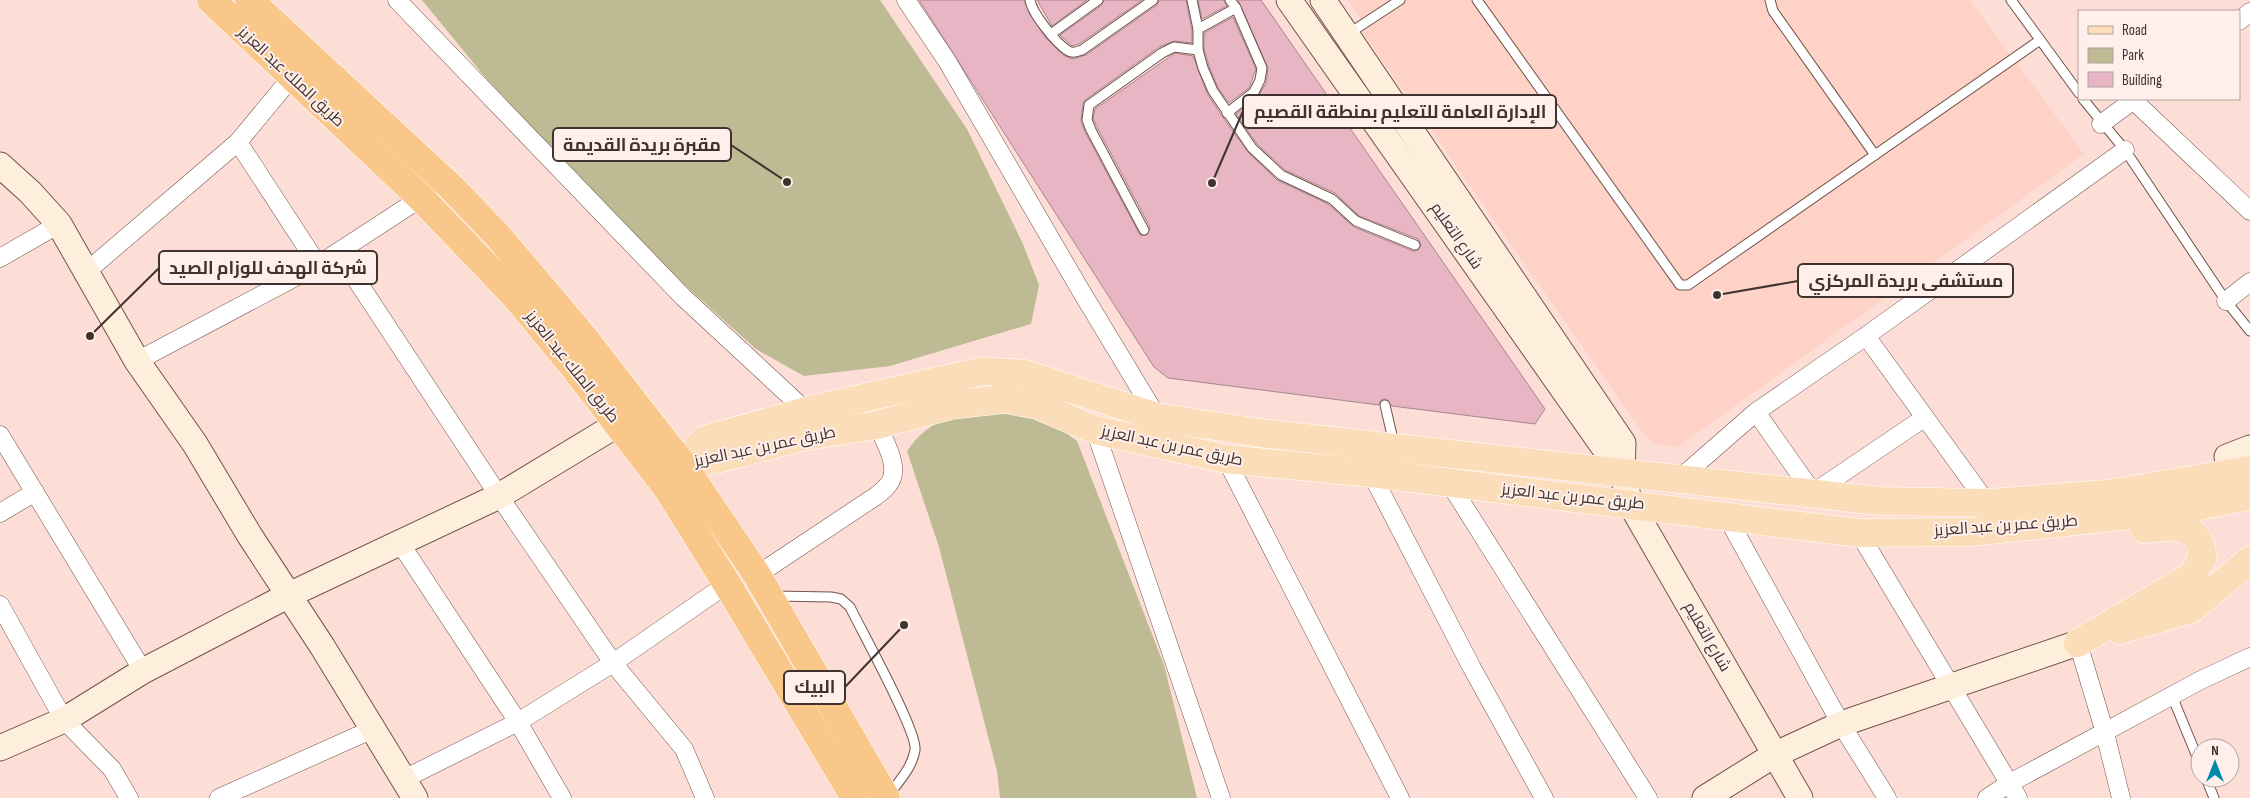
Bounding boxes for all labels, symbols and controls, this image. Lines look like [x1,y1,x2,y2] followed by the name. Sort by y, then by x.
[2078,10,2240,100] legend
[2122,21,2147,40] text: Road
[233,22,348,131] street label: طريق الملك عبد العزيز
[2122,46,2144,65] text: Park
[2122,71,2162,90] text: Building
[1243,95,1556,128] callout: الإدارة العامة للتعليم بمنطقة القصيم
[1254,102,1546,124] text: الإدارة العامة للتعليم بمنطقة القصيم
[553,128,731,161] callout: مقبرة بريدة القديمة
[563,135,721,156] text: مقبرة بريدة القديمة
[1425,199,1486,274] street label: شارع التعليم
[159,251,377,284] callout: شركة الهدف للوزام الصيد
[169,258,367,280] text: شركة الهدف للوزام الصيد
[1798,264,2013,297] callout: مستشفى بريدة المركزي
[1809,271,2003,295] text: مستشفى بريدة المركزي
[520,306,623,427] street label: طريق الملك عبد العزيز
[1099,422,1244,470] street label: طريق عمر بن عبد العزيز
[692,423,837,471] street label: طريق عمر بن عبد العزيز
[1499,480,1646,514] street label: طريق عمر بن عبد العزيز
[1932,511,2079,541] street label: طريق عمر بن عبد العزيز
[1679,599,1735,676] street label: شارع التعليم
[784,671,845,704] callout: البيك
[795,677,835,698] text: البيك
[2190,738,2240,788] north arrow
[2211,742,2219,759] text: N

